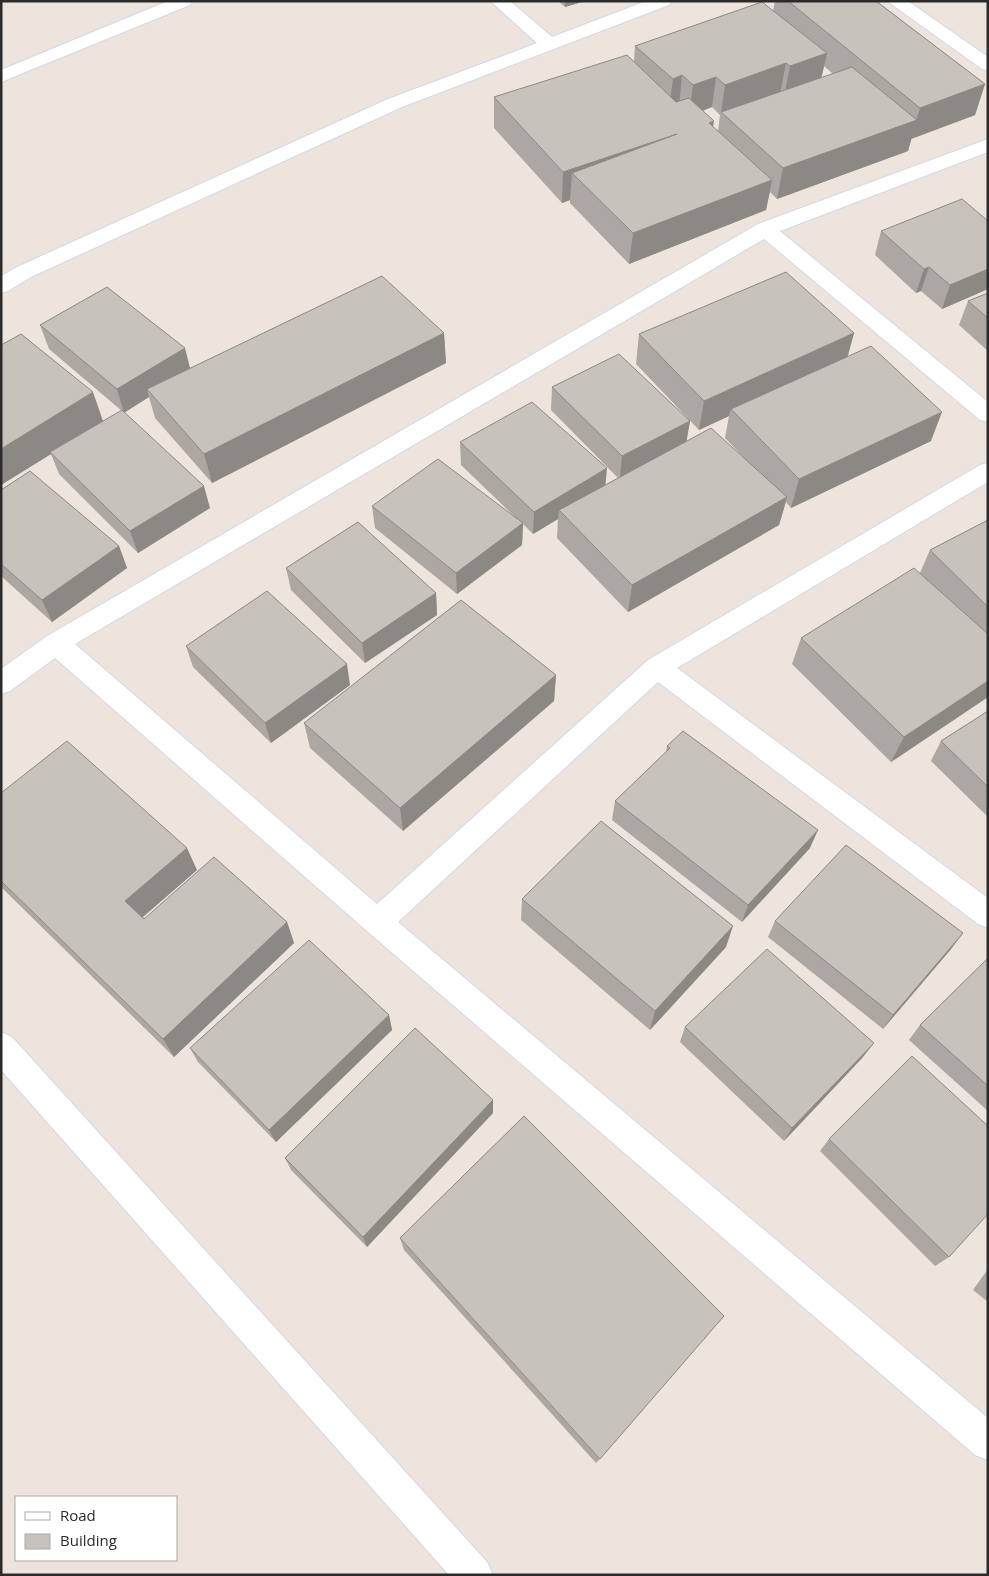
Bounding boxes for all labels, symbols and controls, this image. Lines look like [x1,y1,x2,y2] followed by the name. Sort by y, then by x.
[15,1496,178,1561] legend
[60,1505,96,1525] text: Road
[60,1530,117,1550] text: Building

